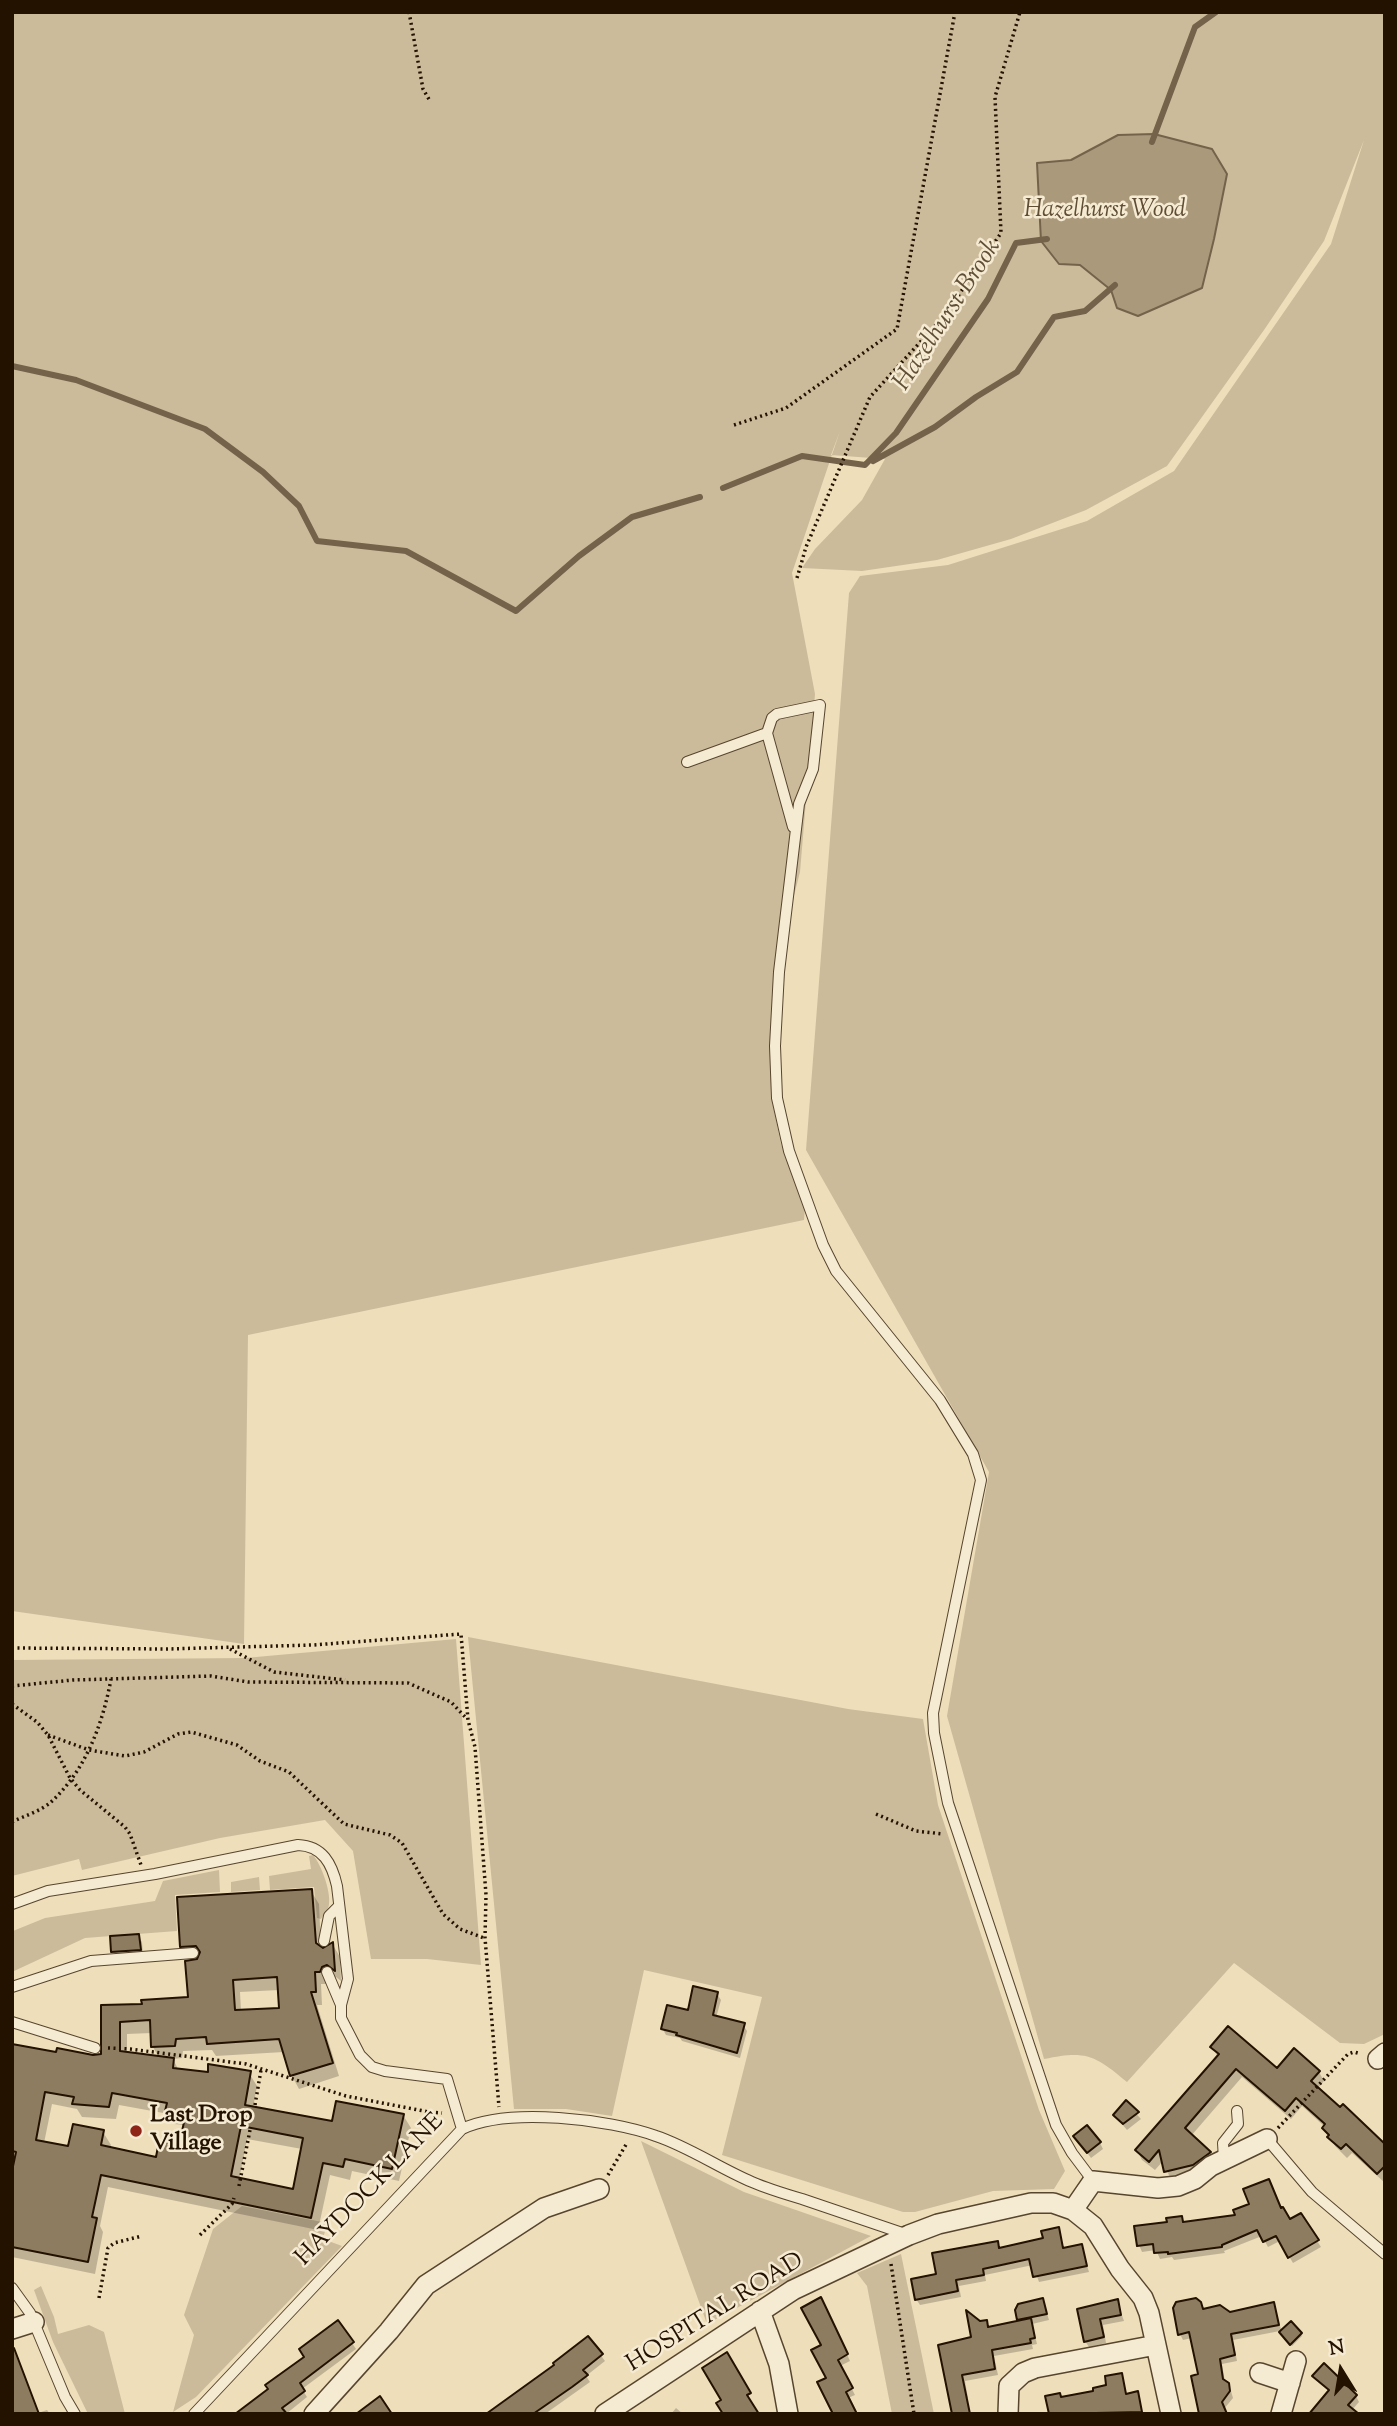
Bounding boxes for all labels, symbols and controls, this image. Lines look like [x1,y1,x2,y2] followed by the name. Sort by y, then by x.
[1024,198,1186,226] park label: Hazelhurst Wood
[888,234,1010,398] water label: Hazelhurst Brook
[150,2103,253,2159] place label: Last Drop Village
[291,2109,451,2273] street label: HAYDOCK LANE
[128,2123,144,2139] marker: Last Drop Village
[622,2248,810,2380] street label: HOSPITAL ROAD
[1327,2334,1347,2364] text: N
[1306,2335,1376,2405] north arrow

